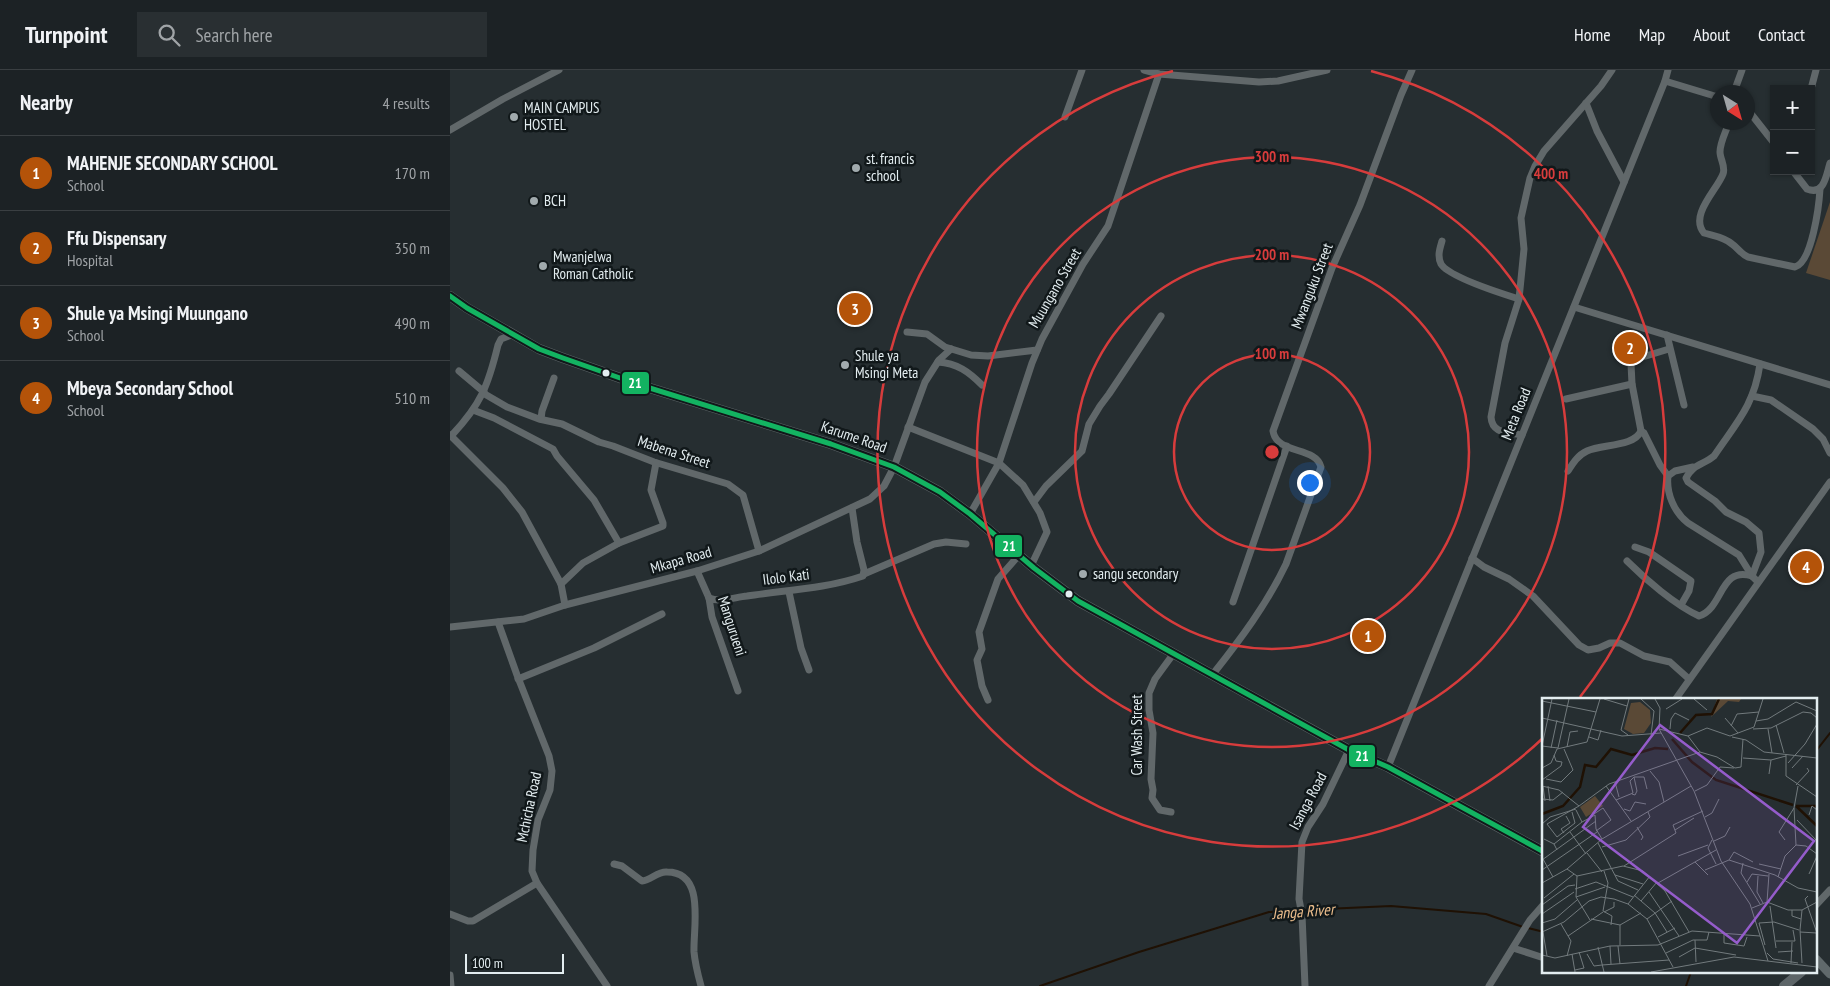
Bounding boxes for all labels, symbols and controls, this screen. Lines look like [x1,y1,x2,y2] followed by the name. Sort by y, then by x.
[137,12,487,57] search box
[25,19,107,50] text: Turnpoint
[155,21,183,49] icon: search
[195,23,273,47] text: Search here
[1574,23,1611,46] text: Home
[1639,23,1665,46] text: Map
[1693,23,1730,46] text: About
[1758,23,1805,46] text: Contact
[1710,85,1755,130] north arrow
[1770,85,1815,175] map controls
[1770,85,1815,130] button: +
[20,89,73,116] text: Nearby
[383,93,430,113] text: 4 results
[524,98,600,134] place label: MAIN CAMPUS HOSTEL
[508,111,520,123] marker: MAIN CAMPUS HOSTEL
[1770,130,1815,175] button: −
[1255,147,1289,166] text: 300 m
[866,149,914,185] place label: st. francis school
[67,151,278,175] text: MAHENJE SECONDARY SCHOOL
[850,162,862,174] marker: st. francis school
[32,163,40,183] text: 1
[395,163,430,183] text: 170 m
[1534,164,1568,183] text: 400 m
[67,175,104,195] text: School
[544,191,566,210] place label: BCH
[528,195,540,207] marker: BCH
[67,226,166,250] text: Ffu Dispensary
[32,238,40,258] text: 2
[395,238,430,258] text: 350 m
[1286,240,1337,331] street label: Mwanguku Street
[1024,244,1085,331] street label: Muungano Street
[1255,245,1289,264] text: 200 m
[553,247,634,283] place label: Mwanjelwa Roman Catholic
[67,250,113,270] text: Hospital
[537,260,549,272] marker: Mwanjelwa Roman Catholic
[839,290,871,328] pin: 3
[67,301,248,325] text: Shule ya Msingi Muungano
[32,313,40,333] text: 3
[395,313,430,333] text: 490 m
[67,325,104,345] text: School
[1614,329,1646,367] pin: 2
[1255,344,1289,363] text: 100 m
[855,346,918,382] place label: Shule ya Msingi Meta
[839,359,851,371] marker: Shule ya Msingi Meta
[601,368,611,378] unlabelled marker
[621,371,650,395] line badge: 21
[628,374,642,392] text: 21
[67,376,233,400] text: Mbeya Secondary School
[1496,385,1535,443] street label: Meta Road
[32,388,40,408] text: 4
[395,388,430,408] text: 510 m
[67,400,104,420] text: School
[819,416,890,457] street label: Karume Road
[636,431,713,472] street label: Mabena Street
[1263,443,1281,461] centre of rings
[1297,470,1323,496] your location
[994,534,1023,558] line badge: 21
[1002,537,1016,555] text: 21
[648,542,714,577] street label: Mkapa Road
[1790,548,1822,586] pin: 4
[761,564,810,589] street label: Ilolo Kati
[1093,564,1179,583] place label: sangu secondary
[1077,568,1089,580] marker: sangu secondary
[1064,589,1074,599] unlabelled marker
[714,594,751,658] street label: Mangurueni
[1352,617,1384,655] pin: 1
[1127,694,1146,776] street label: Car Wash Street
[1542,698,1818,974] inset map
[1348,744,1376,768] line badge: 21
[1355,747,1369,765] text: 21
[1285,769,1331,833] street label: Isanga Road
[512,770,545,844] street label: Mchicha Road
[1270,899,1337,923] water label: Janga River
[465,951,564,974] scale bar
[472,954,503,972] text: 100 m

